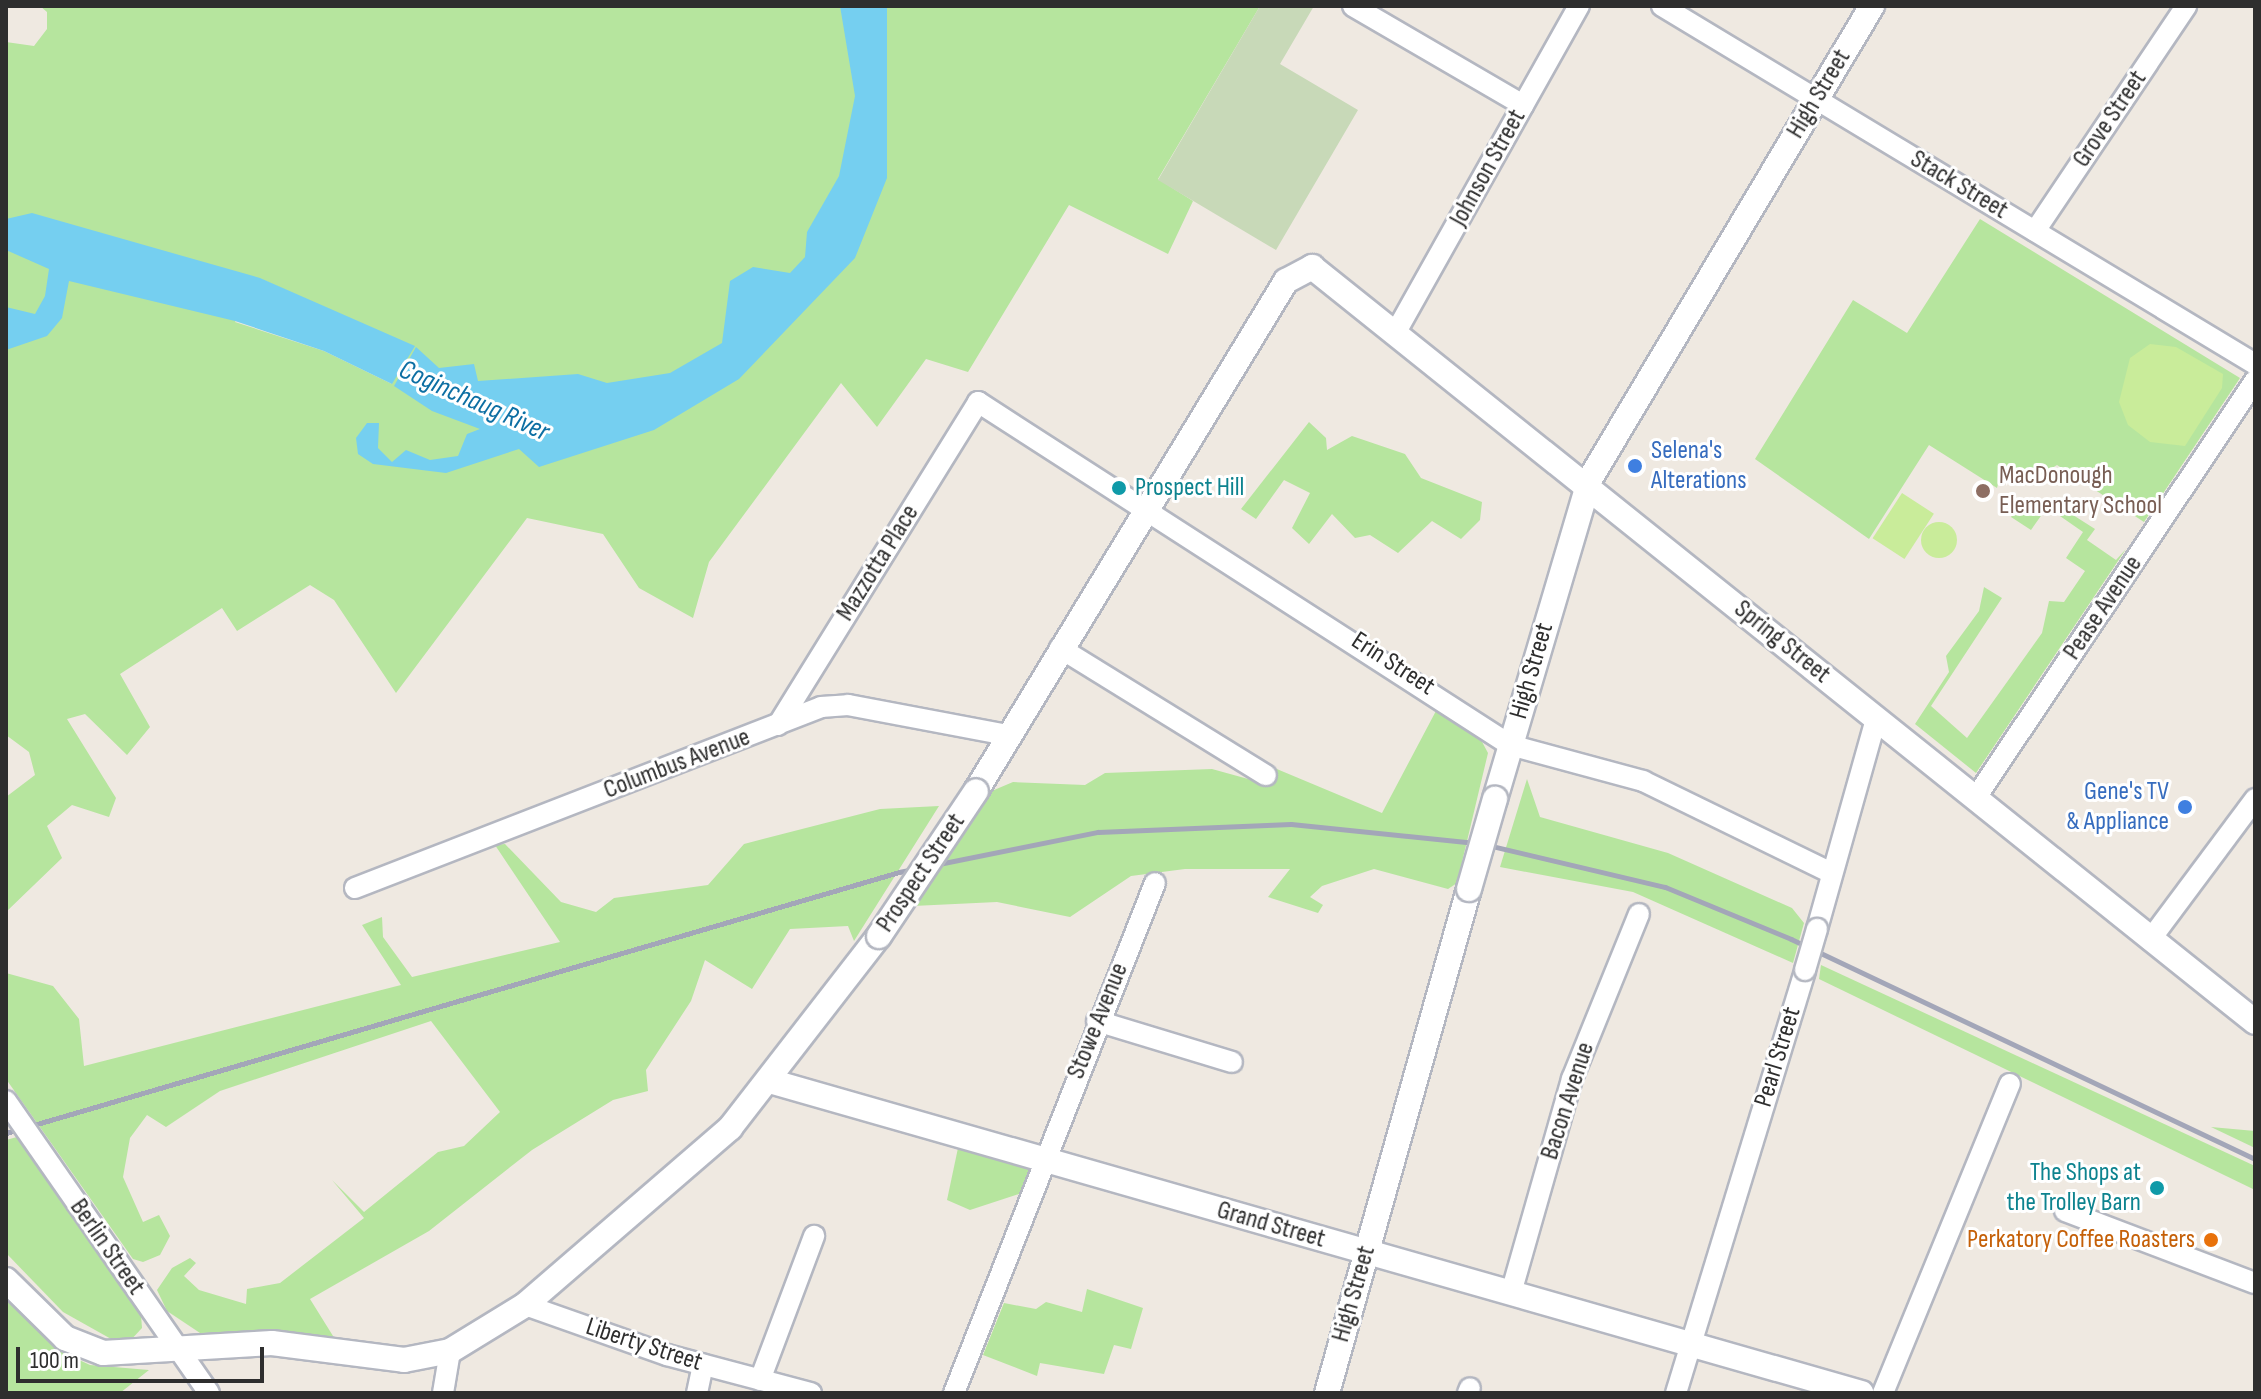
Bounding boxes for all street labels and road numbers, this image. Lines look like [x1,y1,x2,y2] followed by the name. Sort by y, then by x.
[1780,44,1858,144] street label: High Street
[2066,65,2154,173] street label: Grove Street
[1443,104,1533,232] street label: Johnson Street
[1905,144,2013,226] street label: Stack Street
[830,499,926,627] street label: Mazzotta Place
[2057,550,2149,666] street label: Pease Avenue
[1728,594,1836,690] street label: Spring Street
[1503,619,1561,723] street label: High Street
[1345,626,1441,702] street label: Erin Street
[599,722,755,806] street label: Columbus Avenue
[870,808,972,938] street label: Prospect Street
[1061,959,1135,1083] street label: Stowe Avenue
[1748,1003,1808,1111] street label: Pearl Street
[1534,1038,1602,1164] street label: Bacon Avenue
[63,1193,151,1301] street label: Berlin Street
[1213,1195,1329,1255] street label: Grand Street
[1325,1242,1383,1346] street label: High Street
[582,1312,706,1378] street label: Liberty Street

